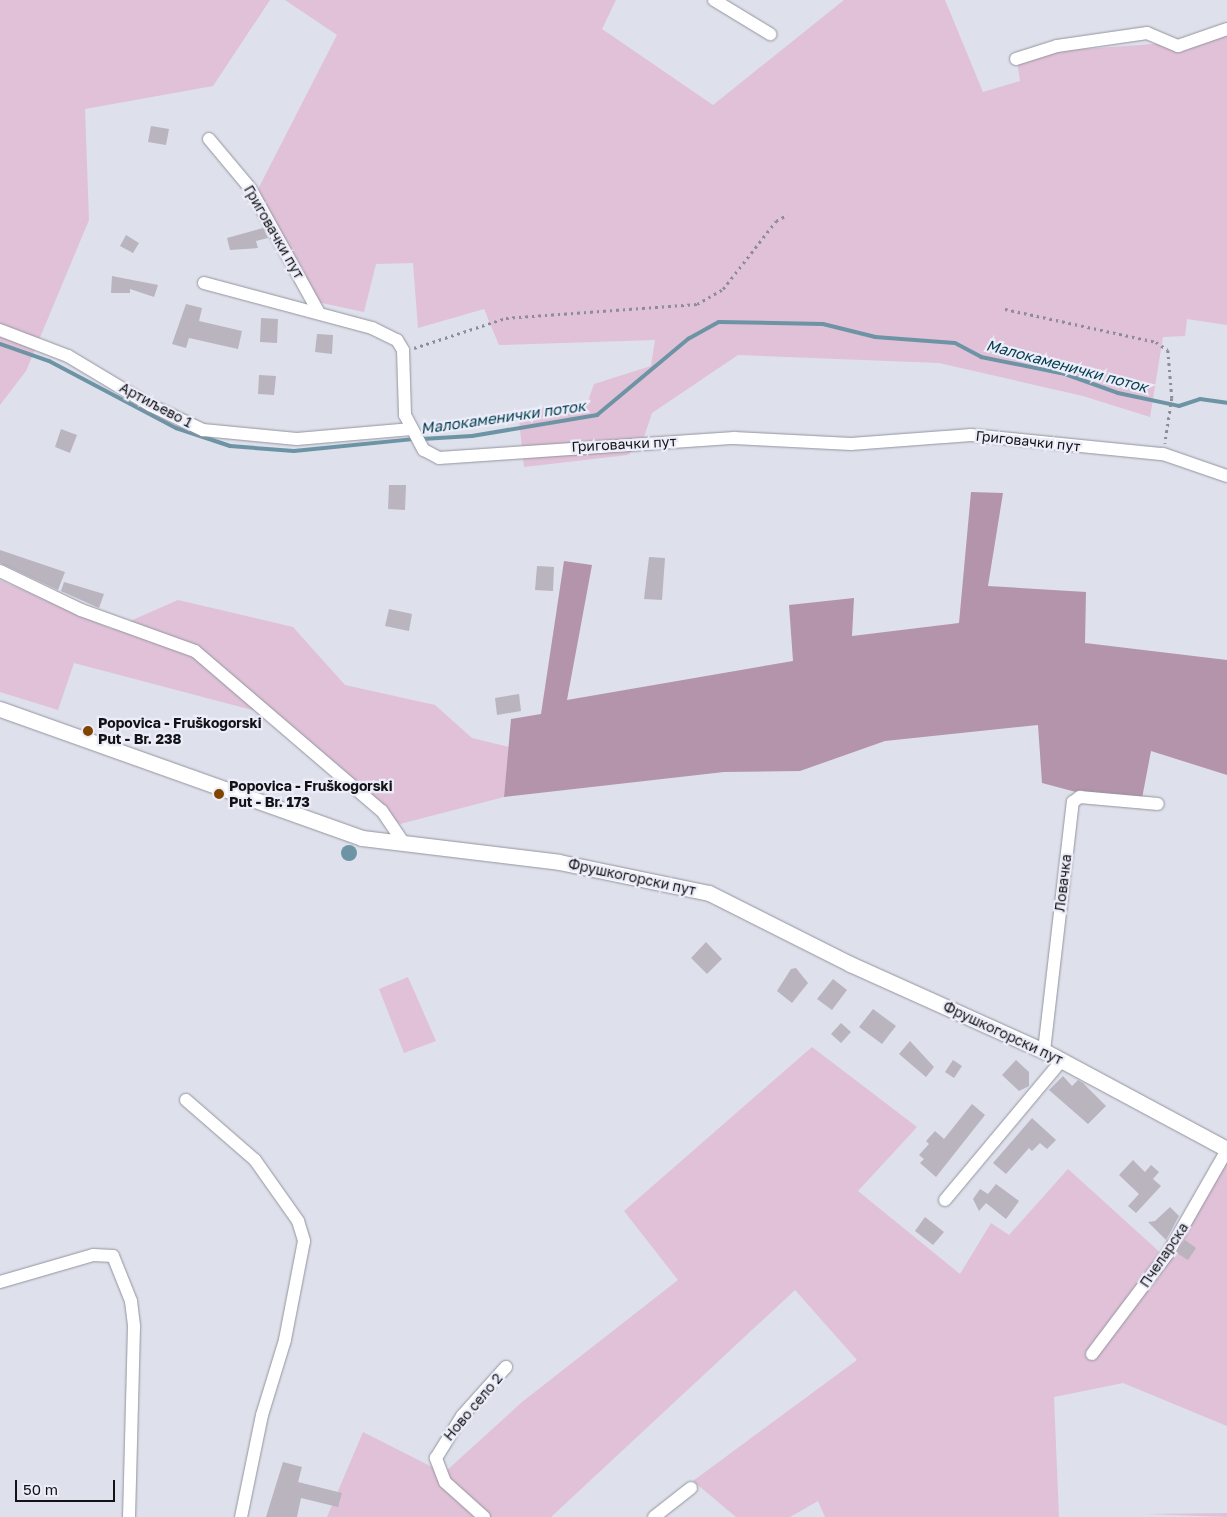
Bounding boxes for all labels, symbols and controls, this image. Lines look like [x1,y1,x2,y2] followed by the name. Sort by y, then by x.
[240,182,308,282] street label: Григовачки пут
[984,336,1150,396] water label: Малокаменички поток
[117,379,195,431] street label: Артиљево 1
[419,397,587,437] water label: Малокаменички поток
[975,427,1081,455] street label: Григовачки пут
[571,433,677,455] street label: Григовачки пут
[98,715,262,748] place label: Popovica - Fruškogorski Put - Br. 238
[82,725,94,737] marker: Popovica - Fruškogorski Put - Br. 238
[229,778,393,810] place label: Popovica - Fruškogorski Put - Br. 173
[213,788,225,800] marker: Popovica - Fruškogorski Put - Br. 173
[1051,853,1075,913] street label: Ловачка
[567,855,697,899] street label: Фрушкогорски пут
[940,998,1066,1068] street label: Фрушкогорски пут
[1136,1219,1192,1291] street label: Пчеларска
[440,1370,506,1444] street label: Ново село 2
[18,1470,118,1502] scale bar
[23,1480,58,1498] text: 50 m

